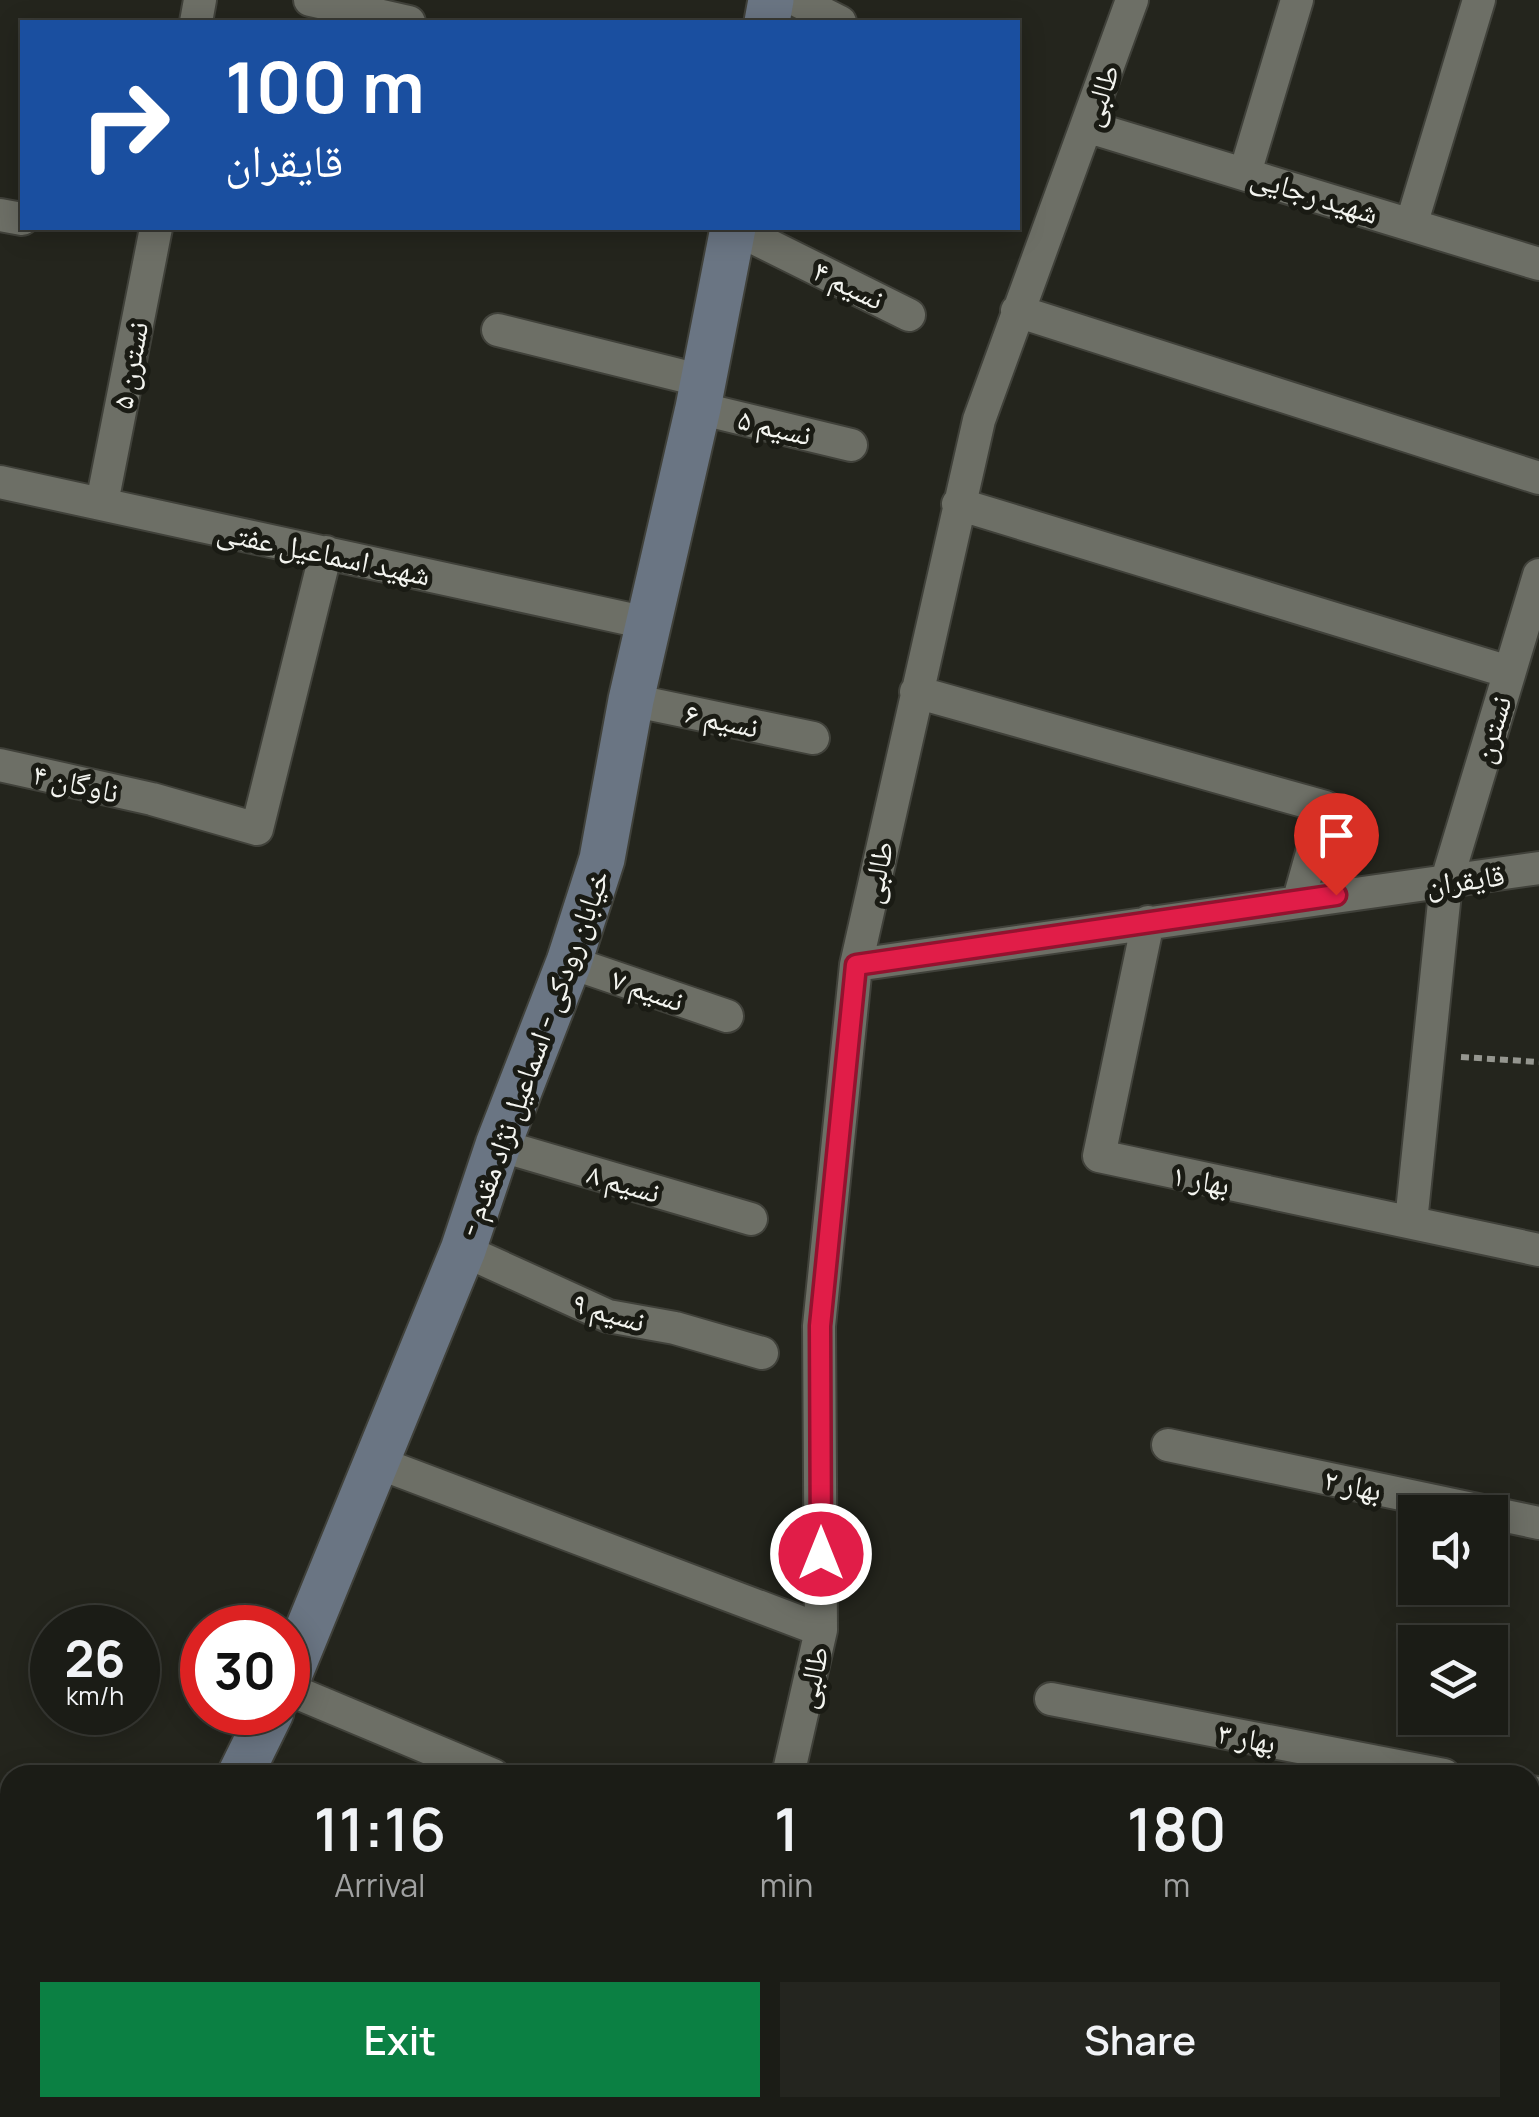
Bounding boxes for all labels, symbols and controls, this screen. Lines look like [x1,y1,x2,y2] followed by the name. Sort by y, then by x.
[225,38,425,134] text: 100 m
[1069,58,1129,132] street label: طالبی
[60,60,190,190] icon: right
[225,129,343,191] text: قایقران
[1246,155,1384,233] street label: شهید رجایی
[806,249,891,320] street label: نسیم ۴
[100,318,158,412] street label: نسترن ۵
[734,398,816,455] street label: نسیم ۵
[214,509,434,595] street label: شهید اسماعیل عفتی
[1461,690,1521,768] street label: نسترن
[681,691,763,748] street label: نسیم ۶
[29,752,123,812] street label: ناوگان ۴
[1294,793,1379,896] pin
[1309,808,1364,863] icon: arrive
[849,837,903,907] street label: طالبی
[1423,853,1507,905] street label: قایقران
[447,864,619,1242] street label: - خیابان رودکی - اسماعیل نژاد مقدم
[606,958,690,1021] street label: نسیم ۷
[582,1152,665,1213] street label: نسیم ۸
[1168,1153,1234,1205] street label: بهار ۱
[567,1281,650,1342] street label: نسیم ۹
[1320,1458,1386,1510] street label: بهار ۲
[1398,1495,1508,1735] map controls
[1398,1495,1508,1605] button: sound
[769,1502,873,1606] position arrow
[180,1605,310,1735] speed limit sign: 30
[65,1624,125,1692] text: 26
[1398,1625,1508,1735] button: layers
[784,1642,838,1712] street label: طالبی
[66,1678,124,1713] text: km/h
[1214,1711,1280,1763] street label: بهار ۳
[313,1787,446,1869] text: 11:16
[774,1787,799,1869] text: 1
[1127,1787,1227,1869] text: 180
[334,1863,426,1907] text: Arrival
[760,1863,813,1907] text: min
[1163,1863,1190,1907] text: m
[40,1982,760,2097] button: Exit
[780,1982,1500,2097] button: Share

